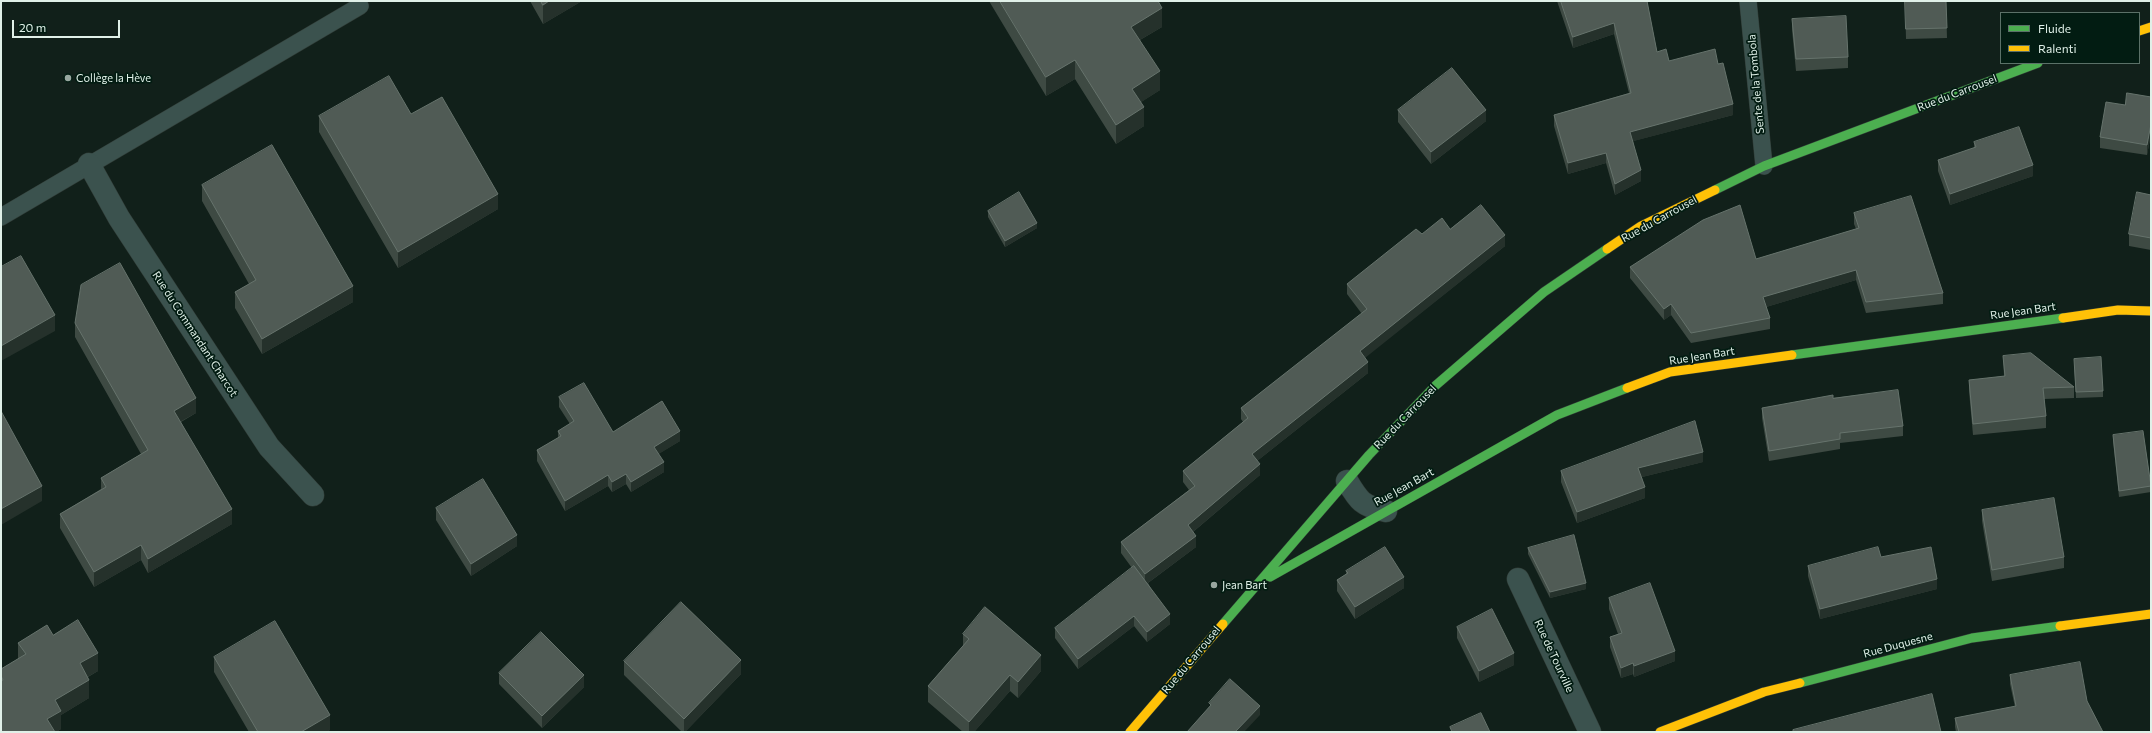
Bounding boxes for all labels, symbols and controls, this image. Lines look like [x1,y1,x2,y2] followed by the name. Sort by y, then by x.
[14,12,122,38] scale bar
[2000,12,2140,64] legend
[19,20,46,34] text: 20 m
[2038,21,2071,35] text: Fluide
[1745,34,1767,134] street label: Sente de la Tombola
[2038,41,2077,55] text: Ralenti
[76,71,151,85] place label: Collège la Hève
[1915,72,1999,114] street label: Rue du Carrousel
[63,73,73,83] marker: Collège la Hève
[1619,193,1699,245] street label: Rue du Carrousel
[150,269,240,399] street label: Rue du Commandant Charcot
[1989,300,2057,322] street label: Rue Jean Bart
[1668,344,1736,368] street label: Rue Jean Bart
[1371,382,1439,452] street label: Rue du Carrousel
[1372,465,1436,509] street label: Rue Jean Bart
[1222,578,1267,592] place label: Jean Bart
[1209,580,1219,590] marker: Jean Bart
[1531,618,1577,694] street label: Rue de Tourville
[1159,624,1223,696] street label: Rue du Carrousel
[1862,629,1934,661] street label: Rue Duquesne

